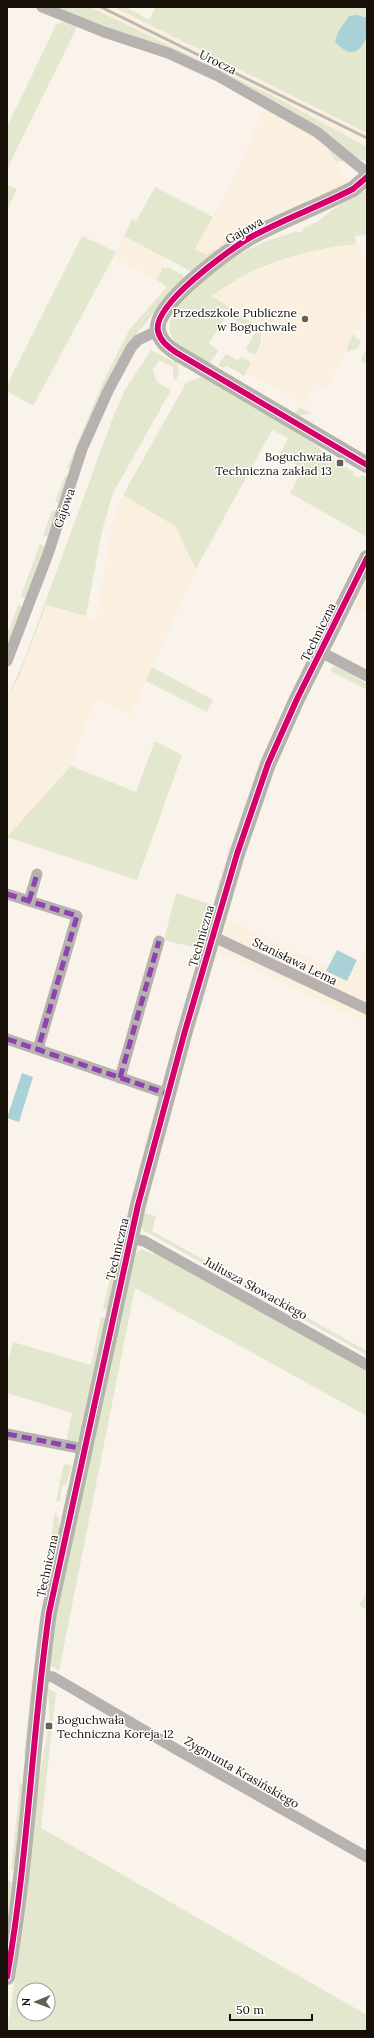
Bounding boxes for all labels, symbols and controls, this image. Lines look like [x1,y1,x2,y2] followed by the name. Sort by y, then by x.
[197,47,239,77] street label: Urocza
[222,213,266,247] street label: Gajowa
[173,305,297,334] place label: Przedszkole Publiczne w Boguchwale
[300,314,310,324] marker: Przedszkole Publiczne w Boguchwale
[215,449,332,478] place label: Boguchwała Techniczna zakład 13
[335,458,345,468] marker: Boguchwała Techniczna zakład 13
[50,486,78,530] street label: Gajowa
[297,600,339,664] street label: Techniczna
[185,903,217,969] street label: Techniczna
[250,934,340,988] street label: Stanisława Lema
[103,1216,131,1282] street label: Techniczna
[201,1253,310,1323] street label: Juliusza Słowackiego
[33,1533,61,1599] street label: Techniczna
[57,1712,174,1741] place label: Boguchwała Techniczna Koreja 12
[44,1721,54,1731] marker: Boguchwała Techniczna Koreja 12
[182,1733,302,1811] street label: Zygmunta Krasińskiego
[16,1982,56,2022] north arrow
[230,1996,312,2022] scale bar
[19,1997,33,2007] text: N
[236,2002,264,2017] text: 50 m

